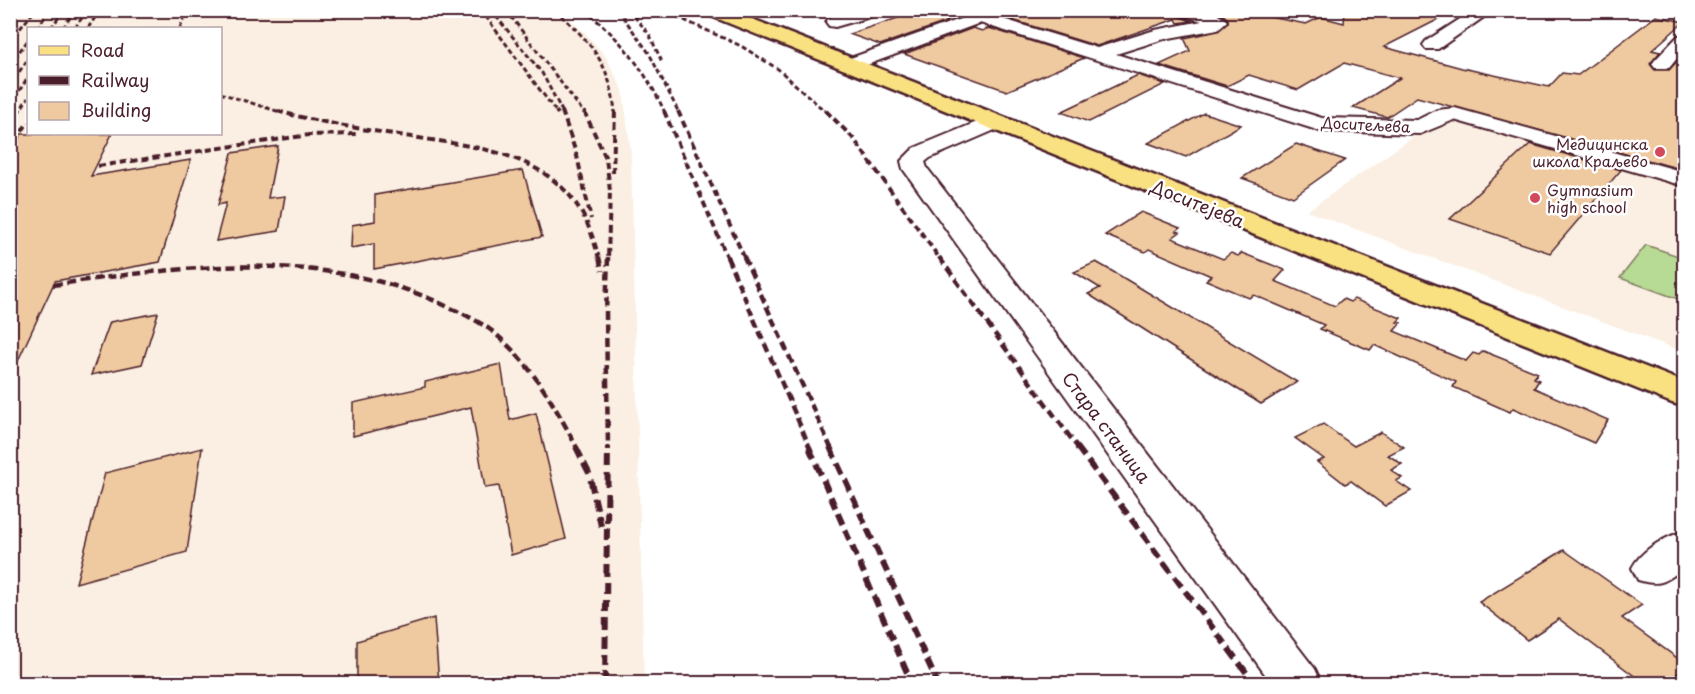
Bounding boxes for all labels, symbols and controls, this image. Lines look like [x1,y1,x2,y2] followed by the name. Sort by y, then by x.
[27,27,222,135] legend
[81,36,125,63] text: Road
[81,66,149,93] text: Railway
[81,96,151,123] text: Building
[1320,110,1412,138] street label: Доситељева
[1532,132,1649,172] place label: Медицинска школа Краљево
[1653,145,1667,159] marker: Медицинска школа Краљево
[1146,172,1250,234] street label: Доситејева
[1547,178,1633,218] place label: Gymnasium high school
[1528,191,1542,205] marker: Gymnasium high school
[1056,366,1158,489] street label: Стара станица

